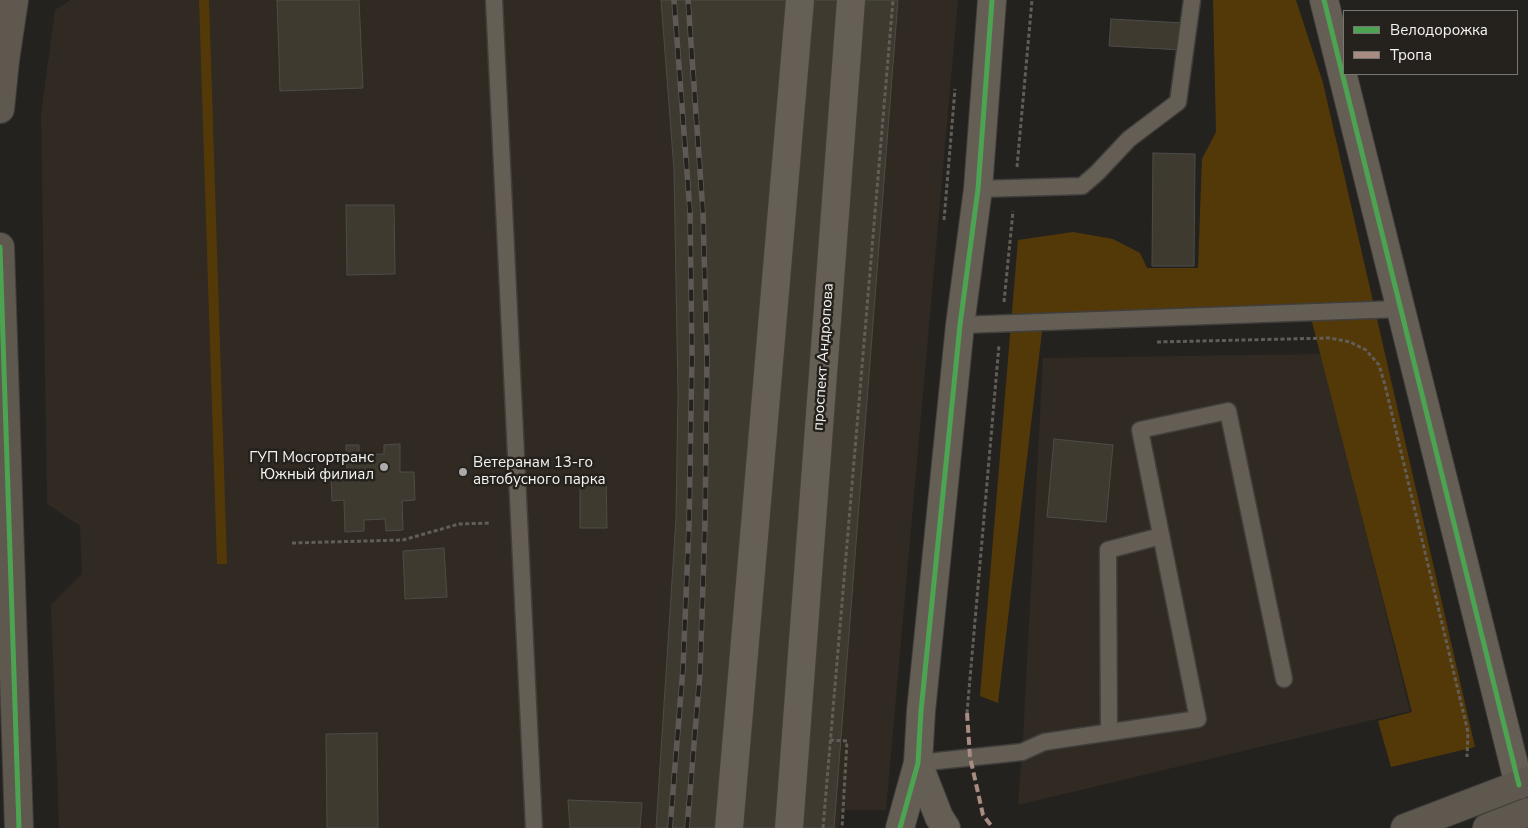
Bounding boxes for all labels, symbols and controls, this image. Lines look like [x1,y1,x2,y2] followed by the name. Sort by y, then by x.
[1343,10,1518,75] legend
[1390,20,1488,40] text: Велодорожка
[1390,45,1432,65] text: Тропа
[810,283,838,431] street label: проспект Андропова
[249,449,374,484] place label: ГУП Мосгортранс Южный филиал
[473,454,606,489] place label: Ветеранам 13-го автобусного парка
[378,461,390,473] marker: ГУП Мосгортранс Южный филиал
[457,466,469,478] marker: Ветеранам 13-го автобусного парка

